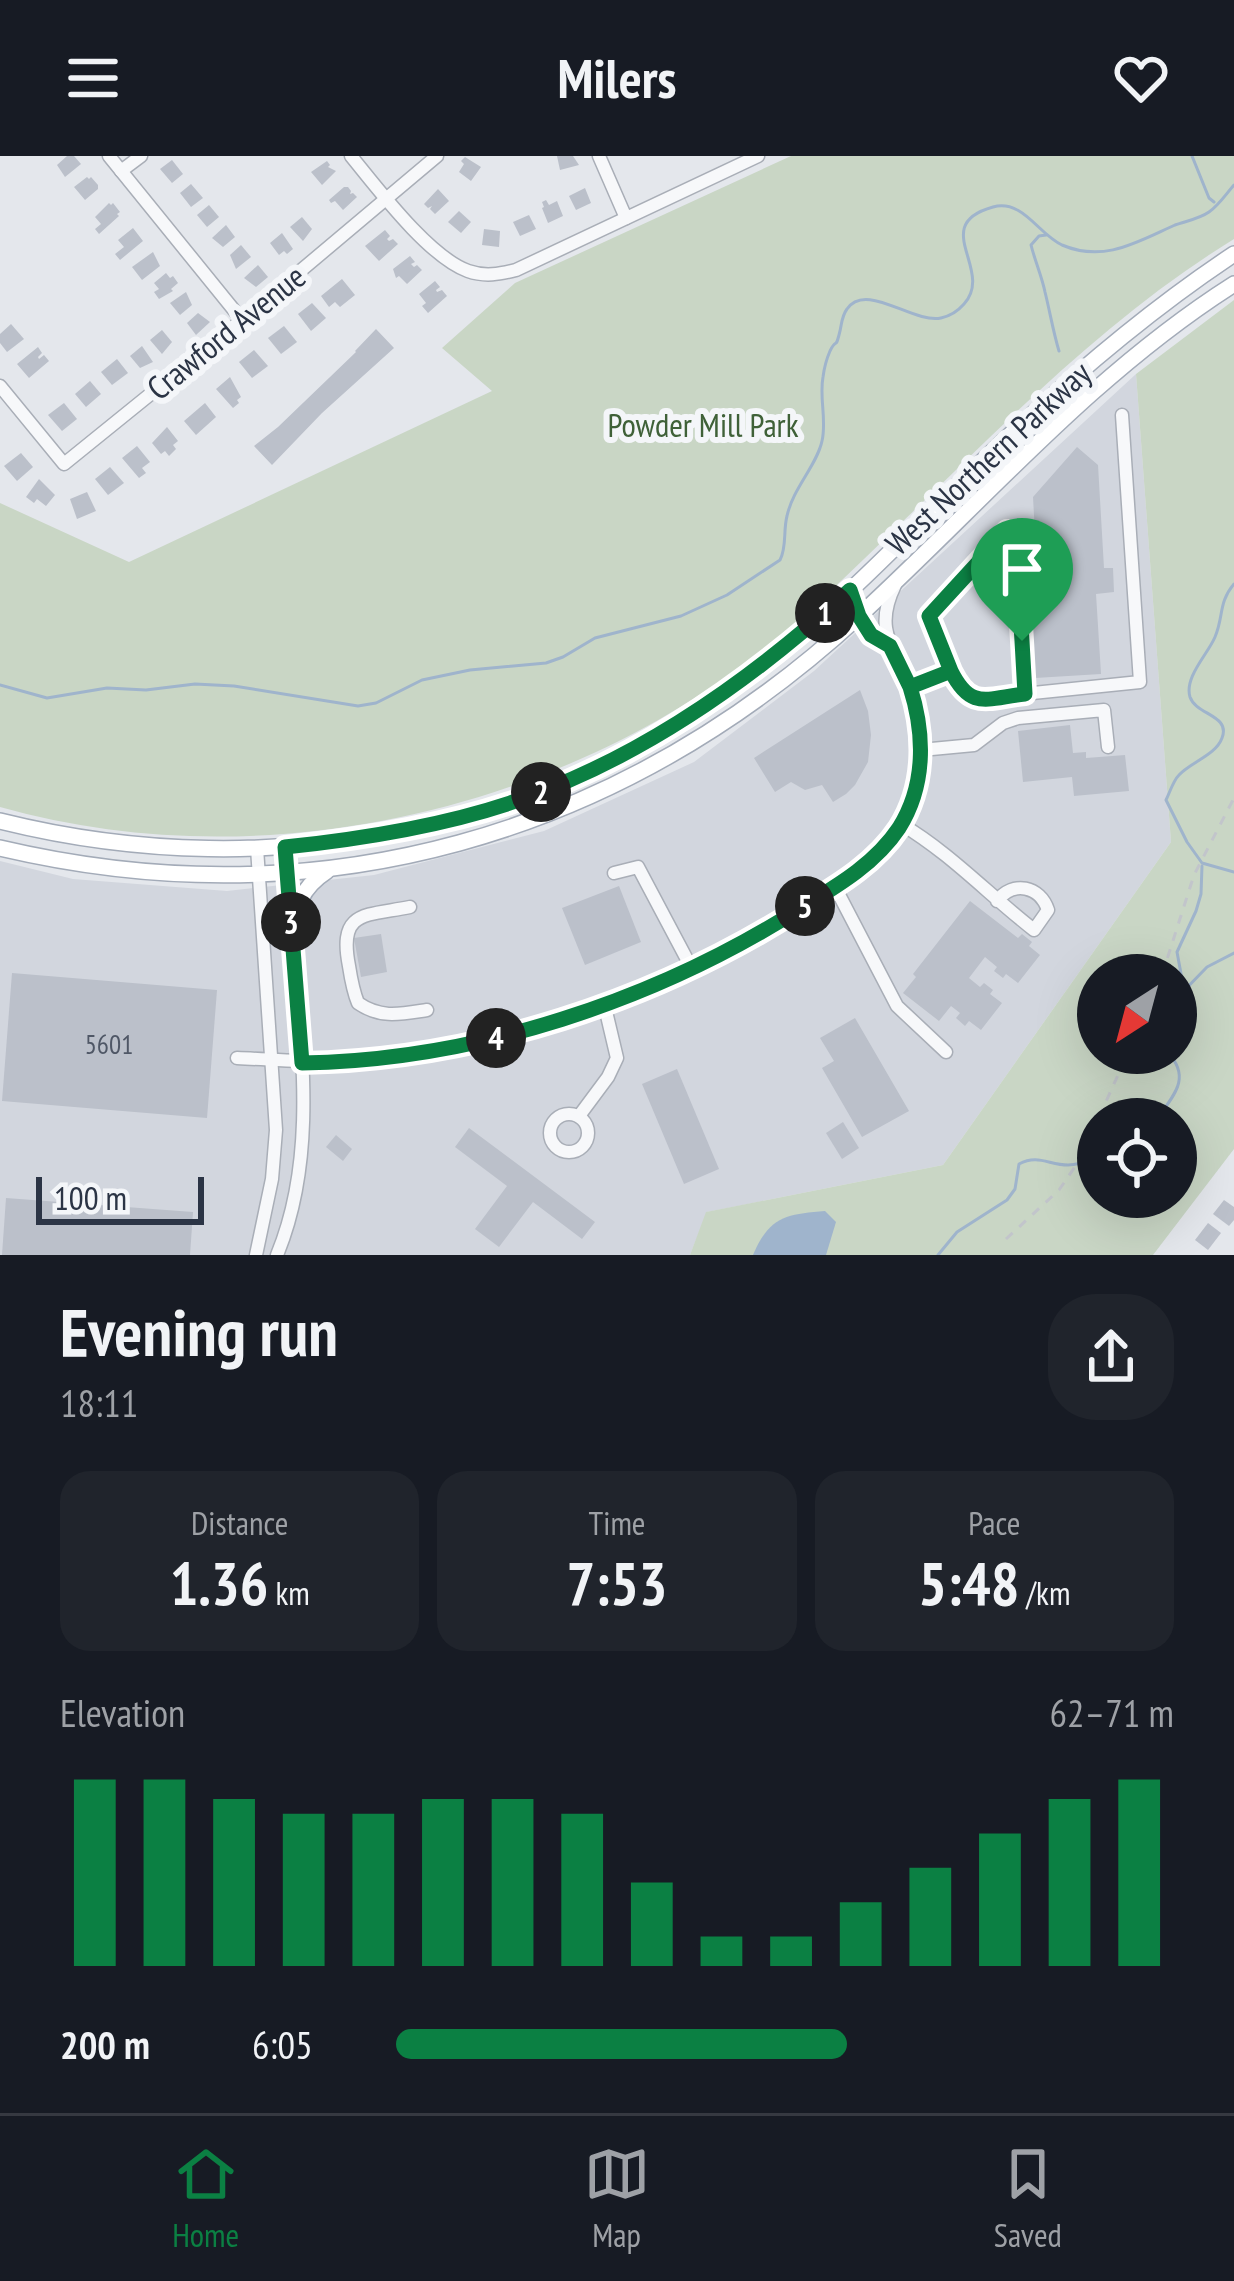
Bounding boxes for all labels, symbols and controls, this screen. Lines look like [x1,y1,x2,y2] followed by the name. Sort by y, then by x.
[558,43,676,113] text: Milers
[60,45,126,111] icon: menu
[1108,45,1174,111] icon: heart
[138,255,314,409] street label: Crawford Avenue
[876,351,1100,564] street label: West Northern Parkway
[608,403,799,446] park label: Powder Mill Park
[971,518,1073,641] pin
[989,536,1055,602] icon: arrive
[795,583,855,643] pin: 1
[817,591,833,634] text: 1
[511,762,571,822] pin: 2
[533,770,549,813] text: 2
[775,876,835,936] pin: 5
[797,884,813,927] text: 5
[261,892,321,952] pin: 3
[283,900,299,943] text: 3
[1077,954,1197,1074] north arrow
[1077,954,1197,1218] map controls
[466,1008,526,1068] pin: 4
[488,1016,504,1059] text: 4
[85,1027,133,1061] house number: 5601
[1077,1098,1197,1218] button: locate
[36,1171,204,1224] scale bar
[54,1176,127,1219] text: 100 m
[60,1289,338,1374] text: Evening run
[1048,1294,1174,1420] button: share
[60,1377,138,1428] text: 18:11
[191,1501,288,1544] text: Distance
[588,1501,646,1544] text: Time
[968,1501,1020,1544] text: Pace
[170,1544,268,1622] text: 1.36
[566,1544,668,1622] text: 7:53
[918,1544,1019,1622] text: 5:48
[268,1571,310,1614] text: km
[1019,1571,1070,1614] text: /km
[60,1687,185,1738] text: Elevation
[1049,1687,1174,1738] text: 62–71 m
[60,2019,150,2070] text: 200 m
[252,2019,313,2070] text: 6:05
[172,2141,239,2256] tab: Home
[584,2141,650,2256] tab: Map
[994,2141,1062,2256] tab: Saved

